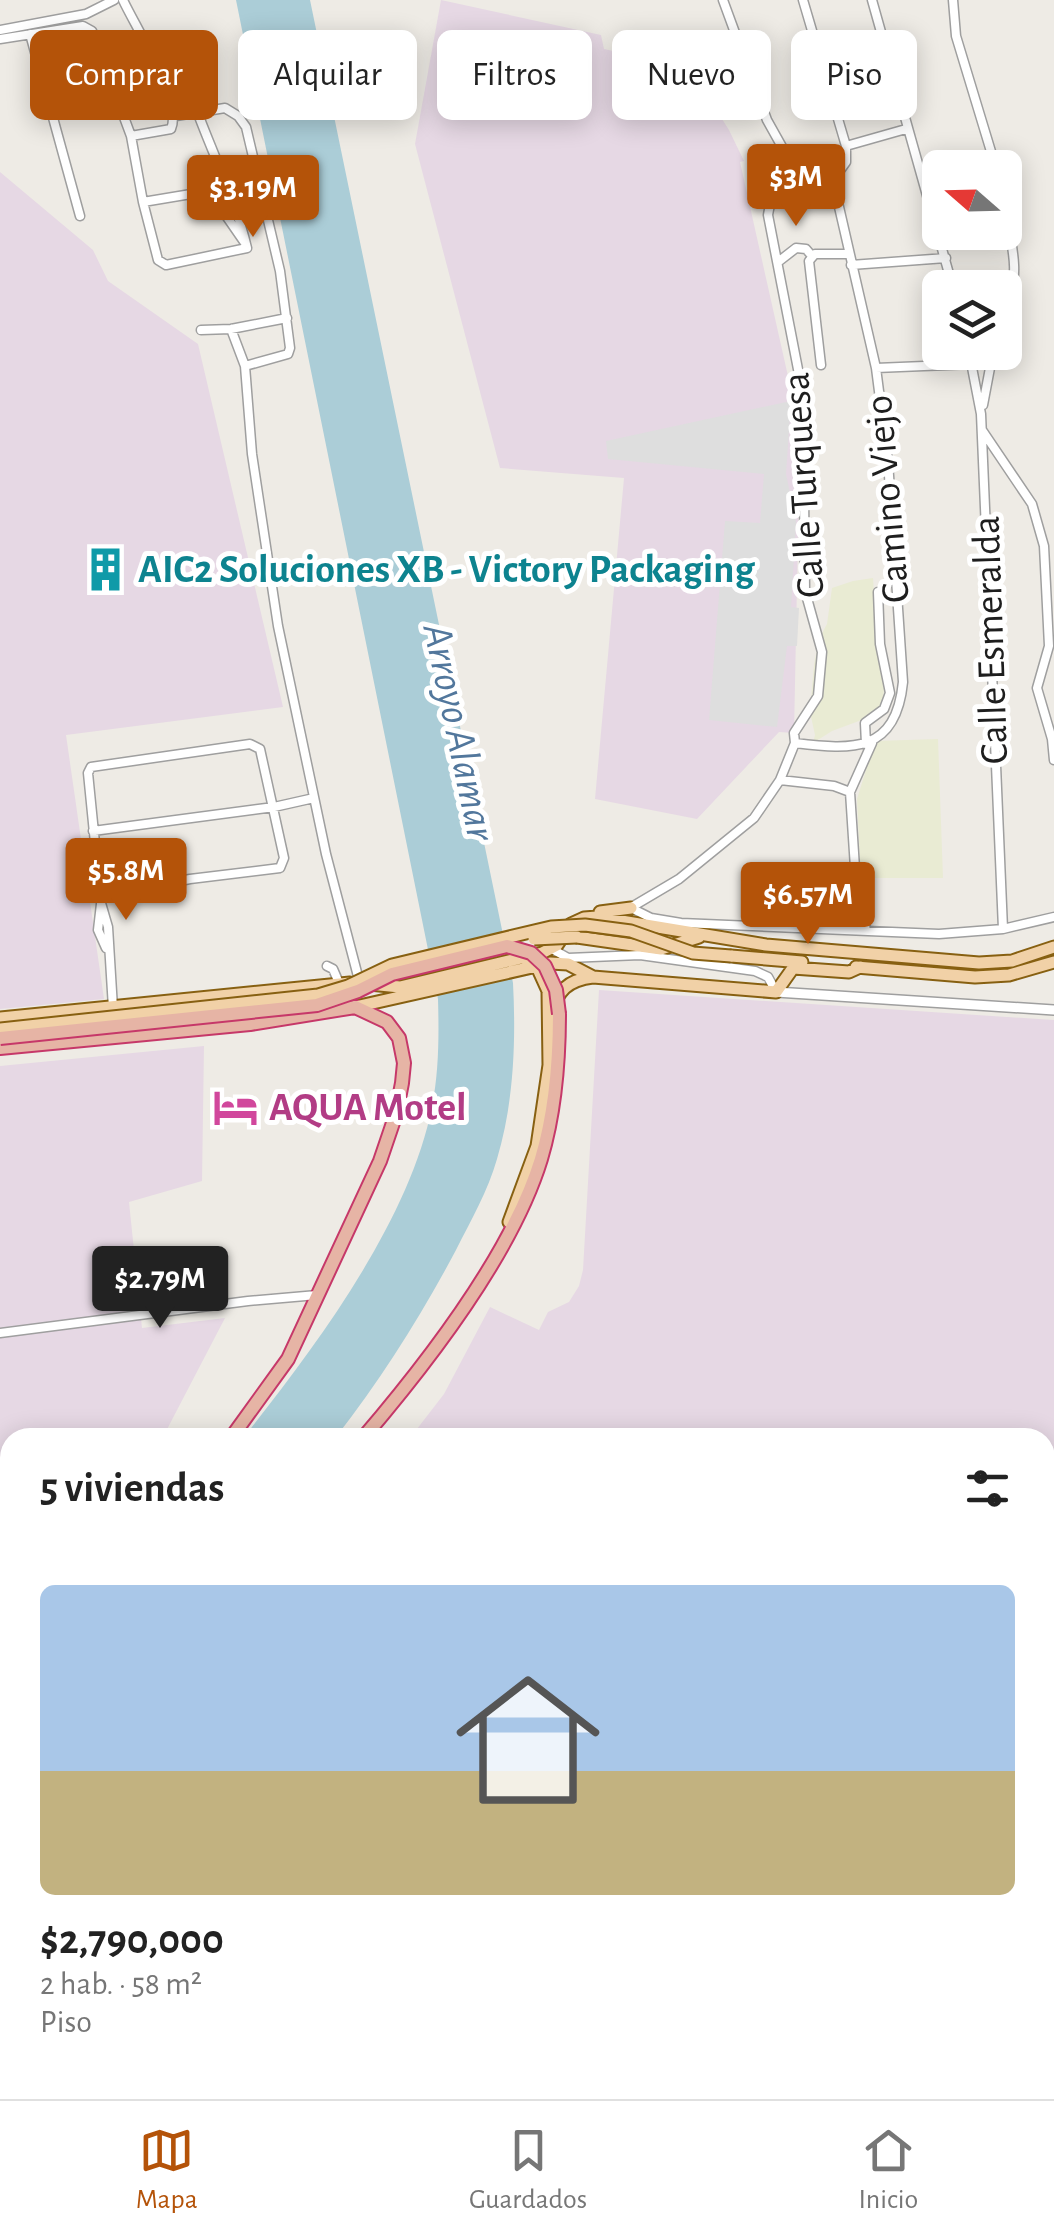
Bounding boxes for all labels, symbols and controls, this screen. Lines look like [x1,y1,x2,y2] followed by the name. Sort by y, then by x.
[30,30,218,120] chip: Comprar
[238,30,417,120] chip: Alquilar
[437,30,592,120] chip: Filtros
[612,30,771,120] chip: Nuevo
[791,30,917,120] chip: Piso
[748,144,844,229] pin: $3M
[922,150,1022,250] north arrow
[922,150,1022,370] map controls
[172,155,334,240] pin: $3.19M
[769,160,823,192] text: $3M
[209,171,297,203] text: $3.19M
[922,270,1022,370] button: layers
[776,371,832,599] street label: Calle Turquesa
[859,393,917,605] street label: Camino Viejo
[967,515,1015,765] street label: Calle Esmeralda
[81,546,129,594] building icon: AIC2 Soluciones XB - Victory Packaging
[138,550,755,590] place label: AIC2 Soluciones XB - Victory Packaging
[415,619,503,846] water label: Arroyo Alamar
[56,838,196,923] pin: $5.8M
[88,854,164,886] text: $5.8M
[727,862,889,947] pin: $6.57M
[763,878,853,910] text: $6.57M
[212,1084,260,1132] hotel icon: AQUA Motel
[269,1088,466,1128] place label: AQUA Motel
[79,1246,241,1331] pin: $2.79M
[114,1262,206,1294] text: $2.79M
[960,1461,1015,1516] icon: filters
[40,1467,224,1509] text: 5 viviendas
[438,1650,618,1830] icon: home
[40,1919,224,1961] text: $2,790,000
[40,1968,202,2000] text: 2 hab. · 58 m²
[40,2006,92,2038] text: Piso
[136,2123,198,2217] tab: Mapa
[469,2123,587,2217] tab: Guardados
[859,2123,918,2217] tab: Inicio

